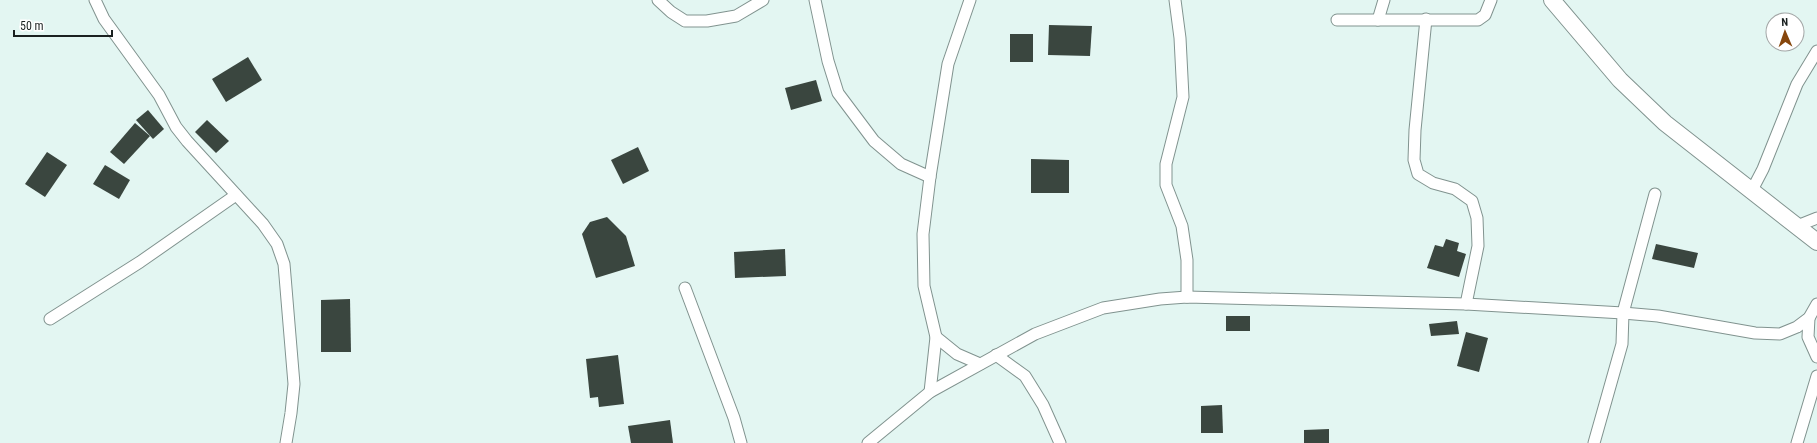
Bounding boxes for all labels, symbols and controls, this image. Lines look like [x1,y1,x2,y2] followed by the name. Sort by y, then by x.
[14,12,112,38] scale bar
[1765,12,1805,52] north arrow
[1781,16,1789,29] text: N
[20,19,44,33] text: 50 m

